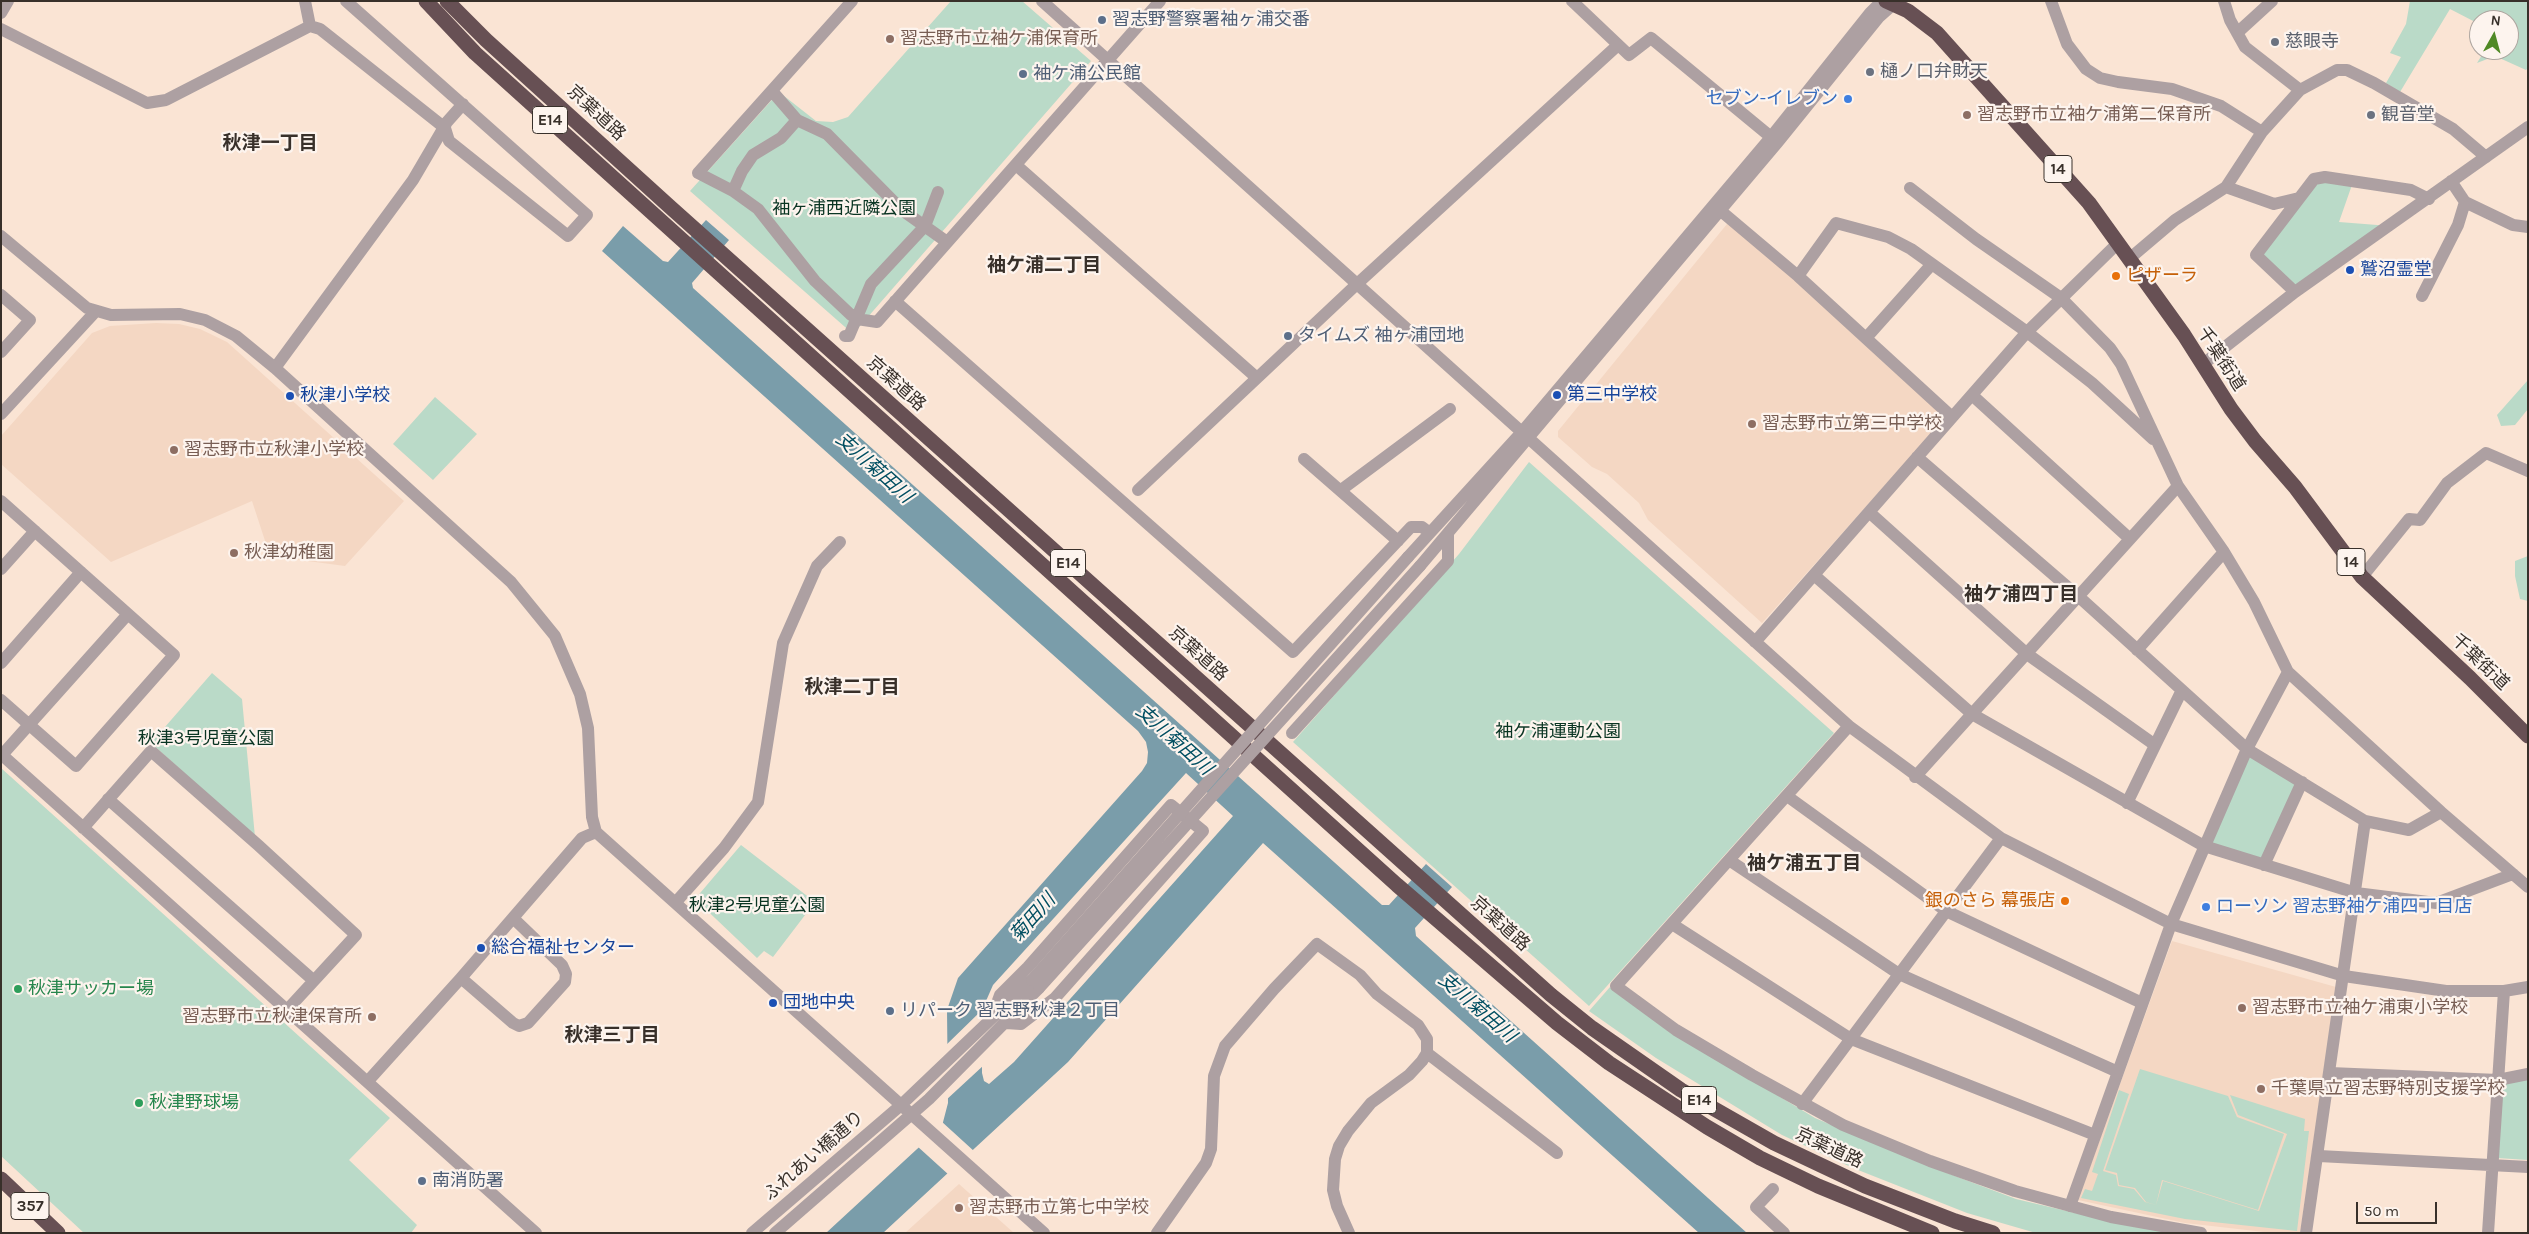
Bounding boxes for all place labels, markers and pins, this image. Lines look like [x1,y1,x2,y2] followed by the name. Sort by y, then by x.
[1112,9,1310,31] place label: 習志野警察署袖ヶ浦交番
[1096,14,1108,26] marker: 習志野警察署袖ヶ浦交番
[900,28,1098,50] place label: 習志野市立袖ケ浦保育所
[2285,31,2339,53] place label: 慈眼寺
[884,33,896,45] marker: 習志野市立袖ケ浦保育所
[2269,36,2281,48] marker: 慈眼寺
[1880,61,1988,83] place label: 樋ノ口弁財天
[1033,63,1141,85] place label: 袖ケ浦公民館
[1864,66,1876,78] marker: 樋ノ口弁財天
[1017,68,1029,80] marker: 袖ケ浦公民館
[1706,88,1838,110] place label: セブン-イレブン
[1842,93,1854,105] marker: セブン-イレブン
[1977,104,2211,126] place label: 習志野市立袖ケ浦第二保育所
[2381,104,2435,126] place label: 観音堂
[1961,109,1973,121] marker: 習志野市立袖ケ浦第二保育所
[2365,109,2377,121] marker: 観音堂
[2360,259,2432,281] place label: 鷲沼霊堂
[2344,264,2356,276] marker: 鷲沼霊堂
[2126,265,2198,287] place label: ピザーラ
[2110,270,2122,282] marker: ピザーラ
[1298,325,1464,347] place label: タイムズ 袖ヶ浦団地
[1282,330,1294,342] marker: タイムズ 袖ヶ浦団地
[1567,384,1657,406] place label: 第三中学校
[300,385,390,407] place label: 秋津小学校
[1551,389,1563,401] marker: 第三中学校
[284,390,296,402] marker: 秋津小学校
[1762,413,1942,435] place label: 習志野市立第三中学校
[1746,418,1758,430] marker: 習志野市立第三中学校
[184,439,364,461] place label: 習志野市立秋津小学校
[168,444,180,456] marker: 習志野市立秋津小学校
[244,542,334,564] place label: 秋津幼稚園
[228,547,240,559] marker: 秋津幼稚園
[1925,890,2055,912] place label: 銀のさら 幕張店
[2059,895,2071,907] marker: 銀のさら 幕張店
[2216,896,2472,918] place label: ローソン 習志野袖ケ浦四丁目店
[2200,901,2212,913] marker: ローソン 習志野袖ケ浦四丁目店
[491,937,635,959] place label: 総合福祉センター
[475,942,487,954] marker: 総合福祉センター
[28,978,154,1000] place label: 秋津サッカー場
[12,983,24,995] marker: 秋津サッカー場
[783,992,855,1014] place label: 団地中央
[767,997,779,1009] marker: 団地中央
[2252,997,2468,1019] place label: 習志野市立袖ケ浦東小学校
[900,1000,1120,1022] place label: リパーク 習志野秋津２丁目
[2236,1002,2248,1014] marker: 習志野市立袖ケ浦東小学校
[884,1005,896,1017] marker: リパーク 習志野秋津２丁目
[182,1006,362,1028] place label: 習志野市立秋津保育所
[366,1011,378,1023] marker: 習志野市立秋津保育所
[2271,1078,2505,1100] place label: 千葉県立習志野特別支援学校
[2255,1083,2267,1095] marker: 千葉県立習志野特別支援学校
[149,1092,239,1114] place label: 秋津野球場
[133,1097,145,1109] marker: 秋津野球場
[432,1170,504,1192] place label: 南消防署
[416,1175,428,1187] marker: 南消防署
[969,1197,1149,1219] place label: 習志野市立第七中学校
[953,1202,965,1214] marker: 習志野市立第七中学校

